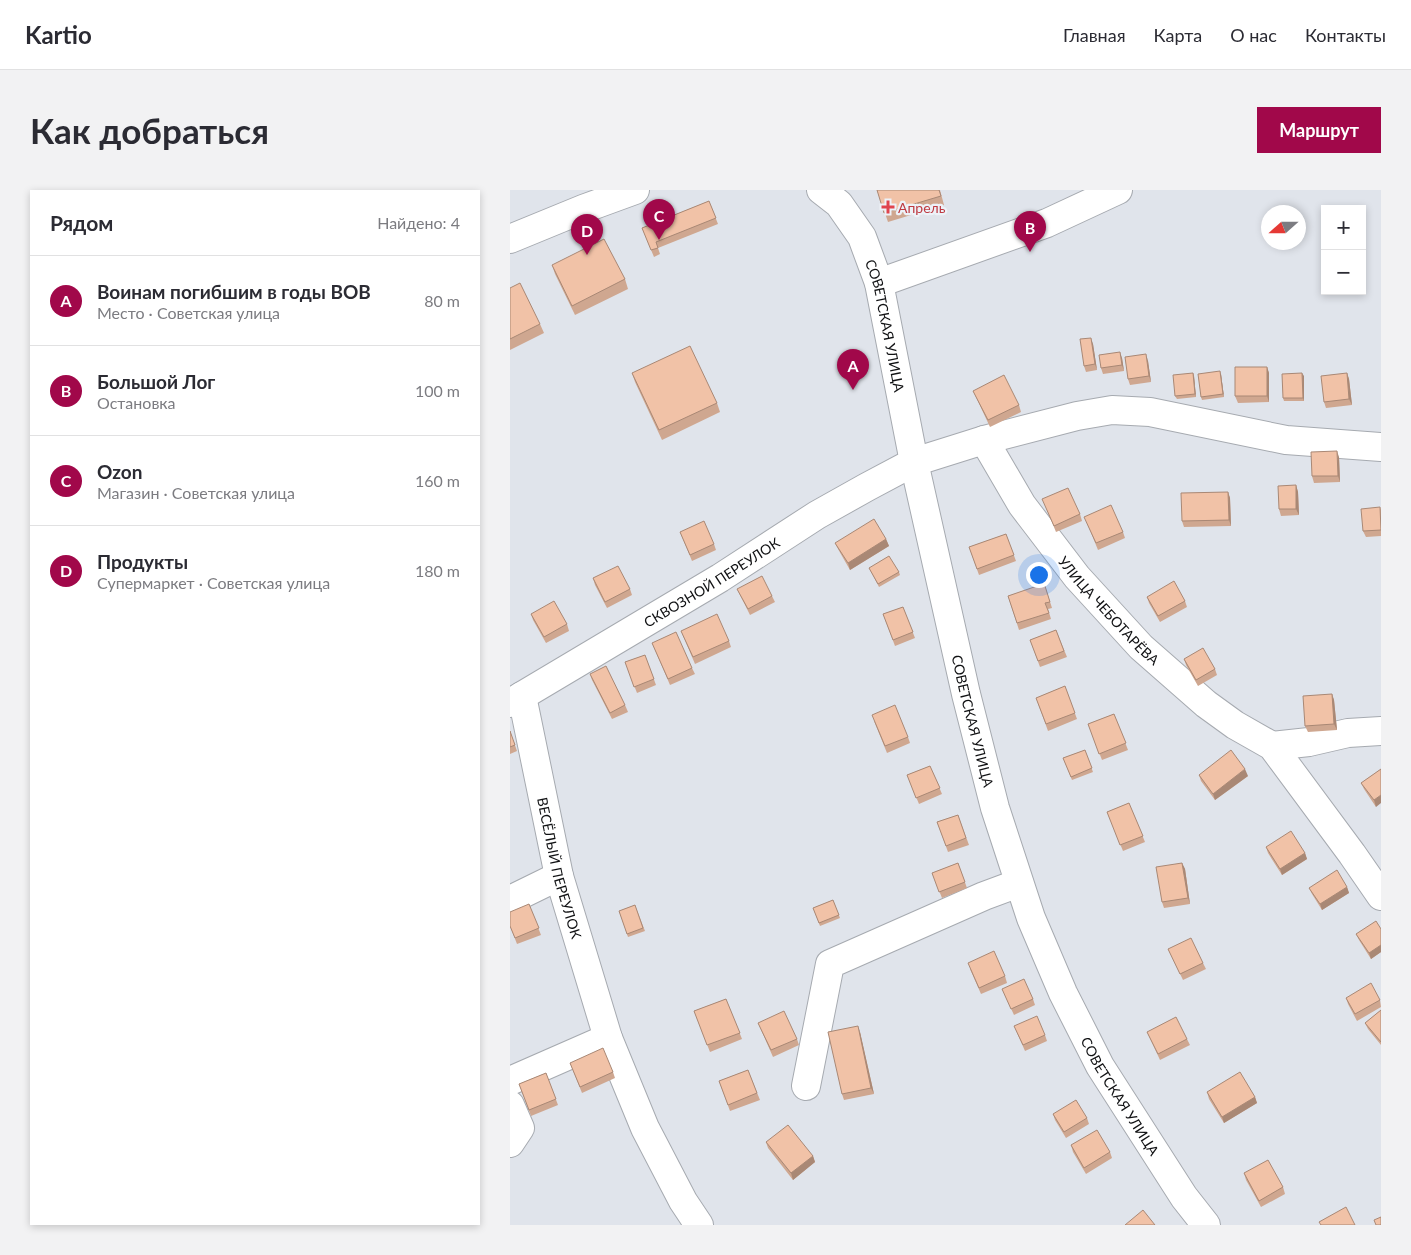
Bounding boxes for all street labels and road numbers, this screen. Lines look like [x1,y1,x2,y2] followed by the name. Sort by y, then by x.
[862,257,909,394] street label: СОВЕТСКАЯ УЛИЦА
[640,533,783,630] street label: СКВОЗНОЙ ПЕРЕУЛОК
[1055,552,1163,668] street label: УЛИЦА ЧЕБОТАРЁВА
[949,653,998,789] street label: СОВЕТСКАЯ УЛИЦА
[535,796,586,941] street label: ВЕСЁЛЫЙ ПЕРЕУЛОК
[1078,1034,1164,1158] street label: СОВЕТСКАЯ УЛИЦА

